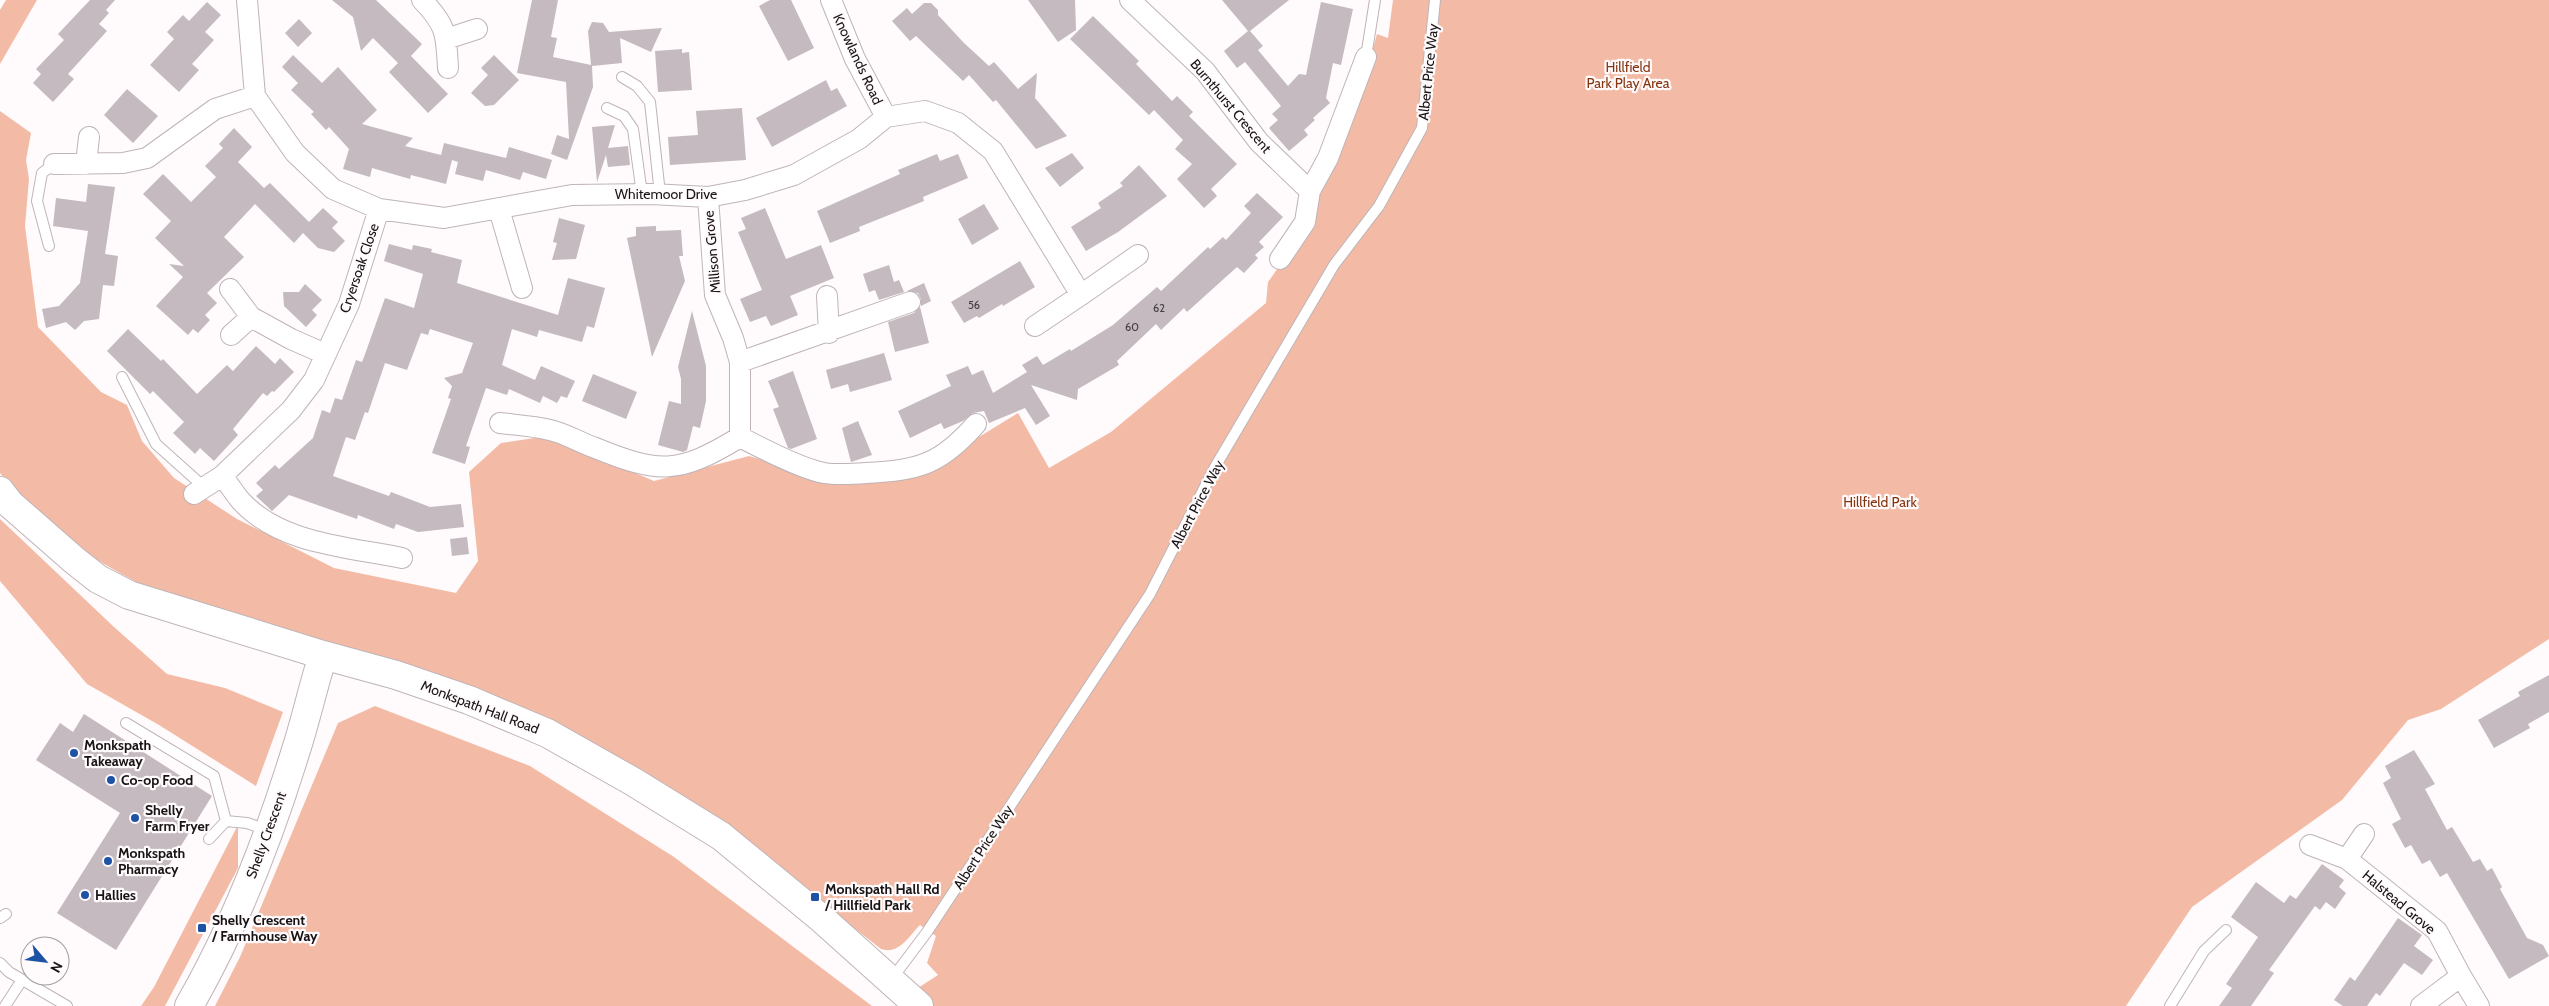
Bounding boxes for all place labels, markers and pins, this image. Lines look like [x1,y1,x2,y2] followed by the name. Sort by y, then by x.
[84,736,151,770] place label: Monkspath Takeaway
[68,747,80,759] marker: Monkspath Takeaway
[121,771,193,789] place label: Co-op Food
[105,774,117,786] marker: Co-op Food
[145,801,210,835] place label: Shelly Farm Fryer
[129,812,141,824] marker: Shelly Farm Fryer
[118,844,185,878] place label: Monkspath Pharmacy
[102,855,114,867] marker: Monkspath Pharmacy
[824,880,940,914] place label: Monkspath Hall Rd / Hillfield Park
[95,886,136,904] place label: Hallies
[79,889,91,901] marker: Hallies
[809,891,821,903] marker: Monkspath Hall Rd / Hillfield Park
[211,911,318,945] place label: Shelly Crescent / Farmhouse Way
[196,922,208,934] marker: Shelly Crescent / Farmhouse Way

